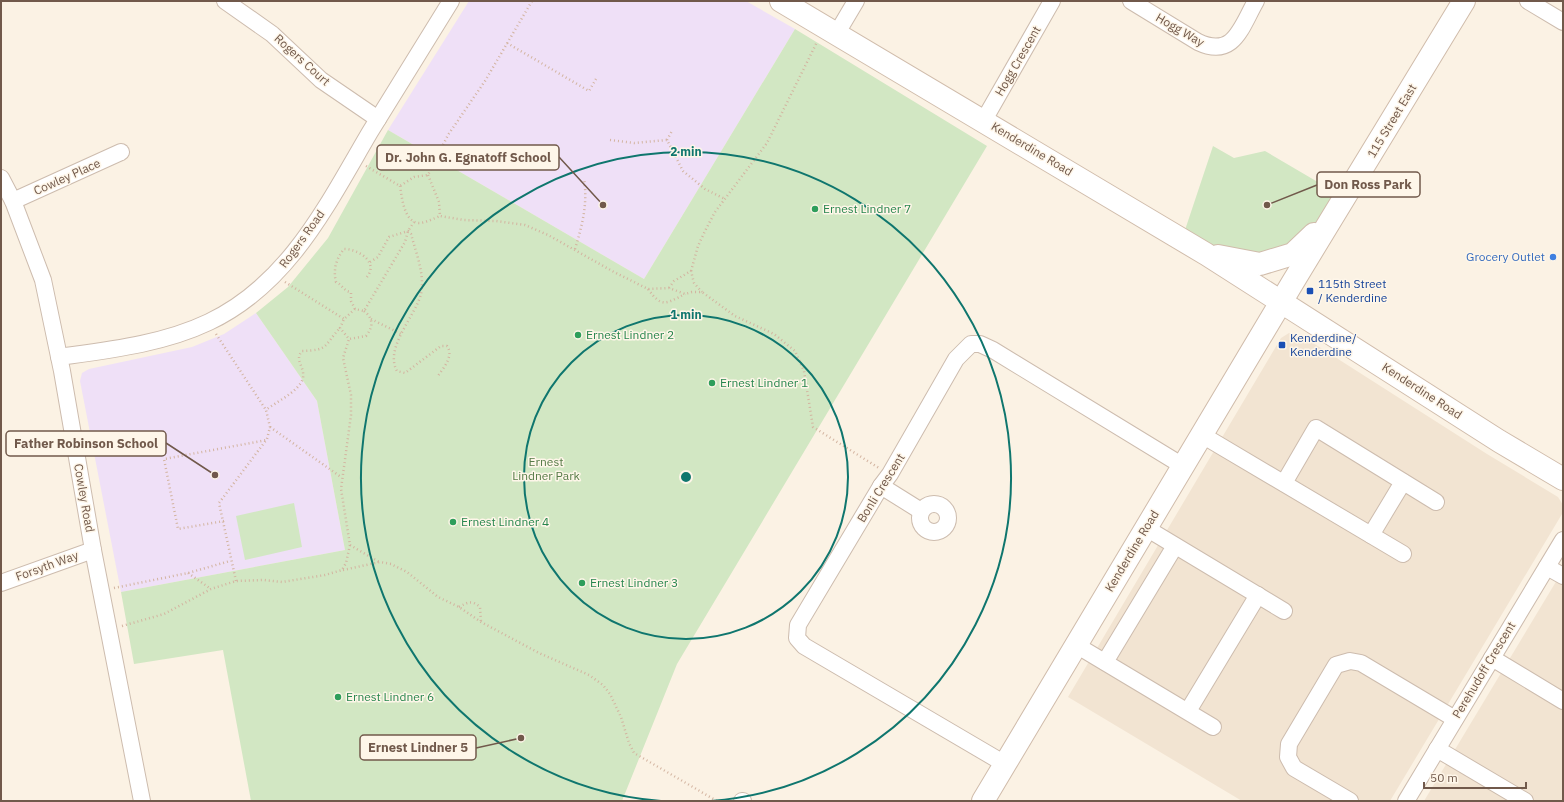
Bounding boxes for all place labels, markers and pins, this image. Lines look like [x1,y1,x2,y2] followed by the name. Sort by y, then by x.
[377,145,559,170] callout: Dr. John G. Egnatoff School
[1317,172,1420,197] callout: Don Ross Park
[823,201,911,216] place label: Ernest Lindner 7
[810,204,820,214] marker: Ernest Lindner 7
[1466,249,1545,264] place label: Grocery Outlet
[1548,252,1558,262] marker: Grocery Outlet
[1318,276,1388,305] place label: 115th Street / Kenderdine
[1305,286,1315,296] marker: 115th Street / Kenderdine
[586,327,674,342] place label: Ernest Lindner 2
[573,330,583,340] marker: Ernest Lindner 2
[1290,330,1357,359] place label: Kenderdine/ Kenderdine
[1277,340,1287,350] marker: Kenderdine/ Kenderdine
[720,375,808,390] place label: Ernest Lindner 1
[707,378,717,388] marker: Ernest Lindner 1
[6,431,166,456] callout: Father Robinson School
[679,470,693,484] centre of rings
[461,514,549,529] place label: Ernest Lindner 4
[448,517,458,527] marker: Ernest Lindner 4
[590,575,678,590] place label: Ernest Lindner 3
[577,578,587,588] marker: Ernest Lindner 3
[346,689,434,704] place label: Ernest Lindner 6
[333,692,343,702] marker: Ernest Lindner 6
[360,735,476,760] callout: Ernest Lindner 5

